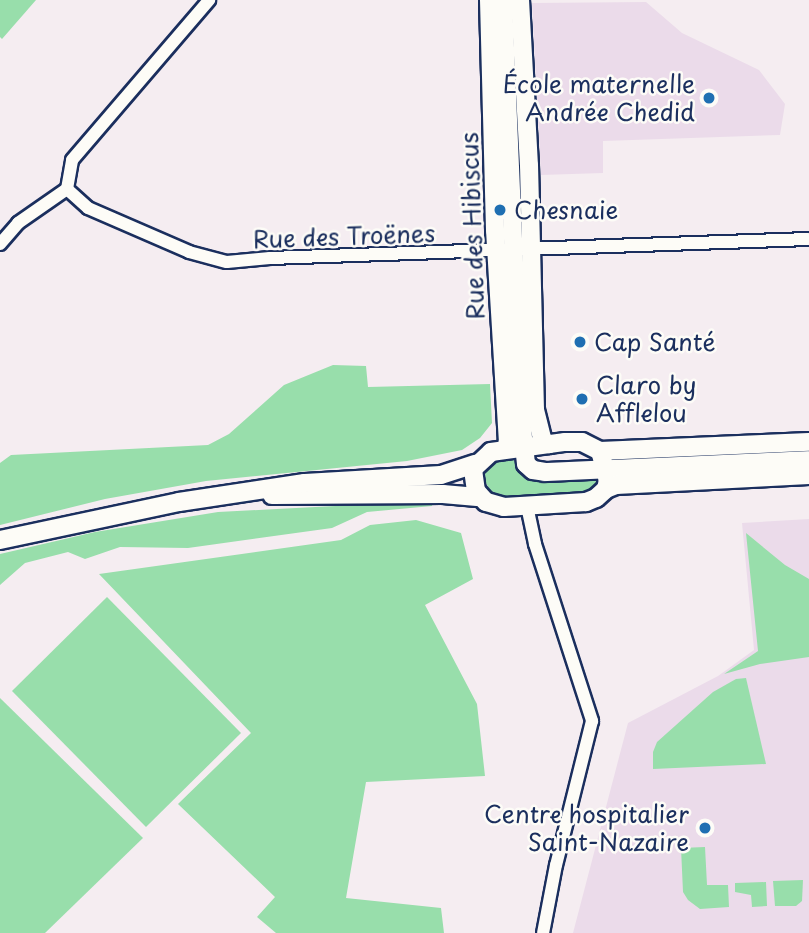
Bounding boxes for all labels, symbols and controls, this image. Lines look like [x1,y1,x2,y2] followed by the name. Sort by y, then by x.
[502,70,695,126] place label: École maternelle Andrée Chedid
[701,90,717,106] marker: École maternelle Andrée Chedid
[454,130,490,322] street label: Rue des Hibiscus
[514,196,618,224] place label: Chesnaie
[492,202,508,218] marker: Chesnaie
[250,218,438,254] street label: Rue des Troënes
[594,328,714,356] place label: Cap Santé
[572,334,588,350] marker: Cap Santé
[596,371,694,427] place label: Claro by Afflelou
[574,391,590,407] marker: Claro by Afflelou
[481,800,689,856] place label: Centre hospitalier Saint-Nazaire
[695,818,715,838] marker: Centre hospitalier Saint-Nazaire

